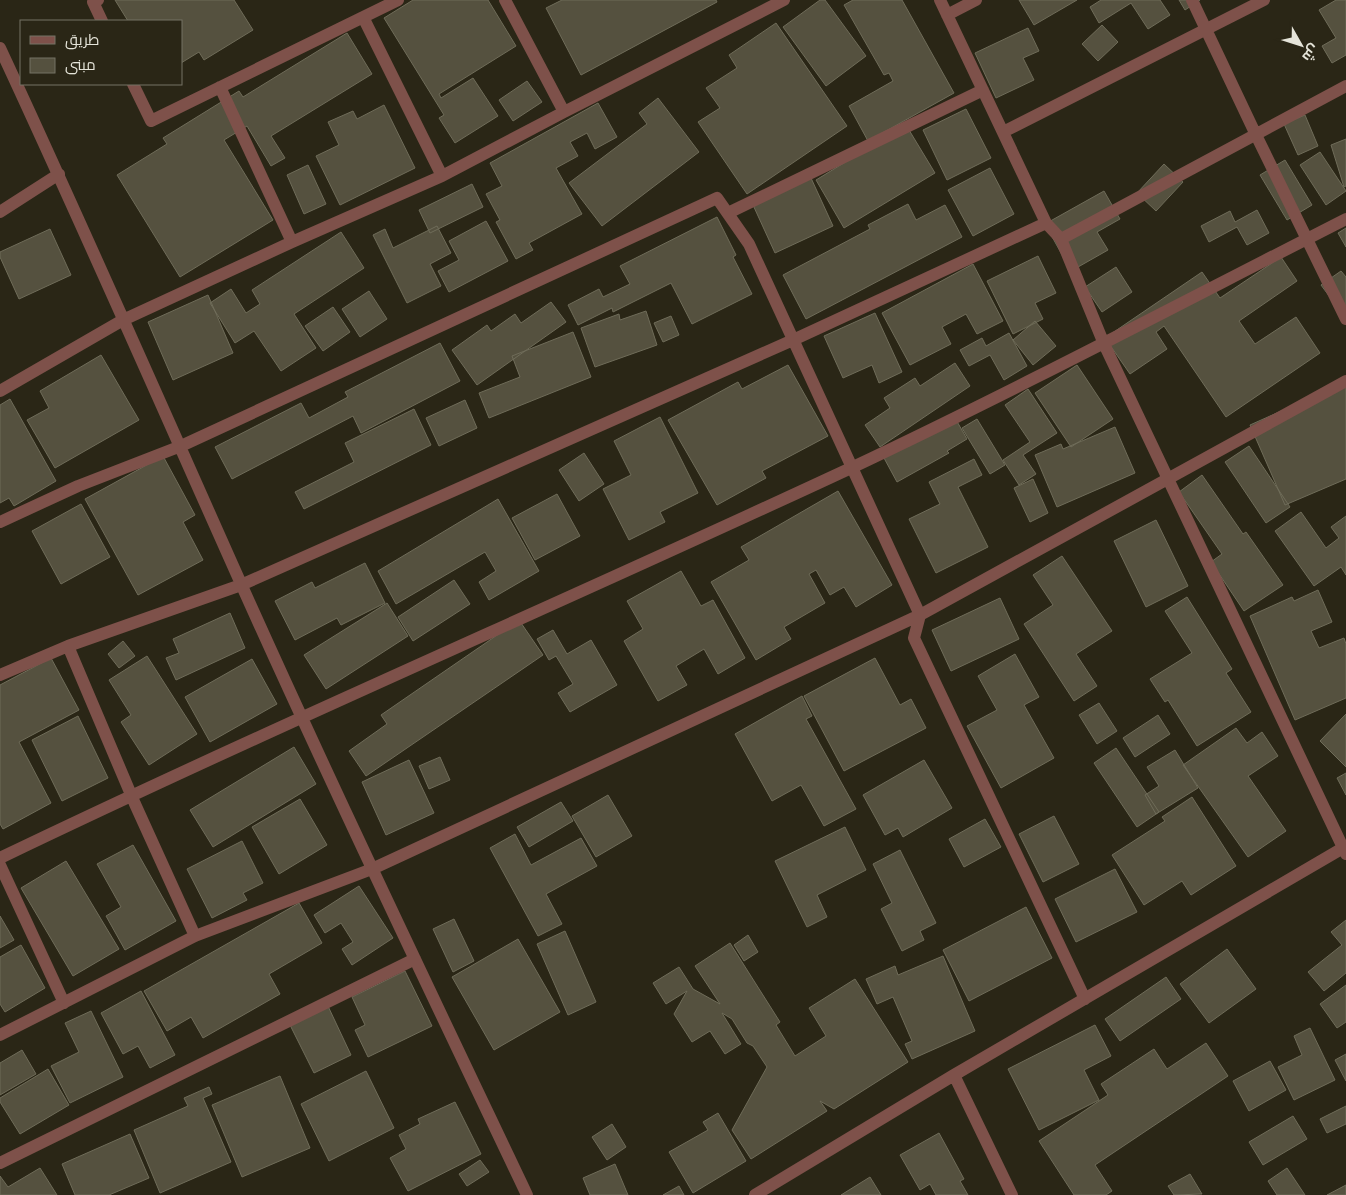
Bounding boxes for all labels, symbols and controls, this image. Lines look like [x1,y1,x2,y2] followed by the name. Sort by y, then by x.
[20,20,182,85] legend
[1276,20,1326,70] north arrow
[65,33,99,50] text: طريق
[1298,41,1323,65] text: ش
[65,58,96,75] text: مبنى

